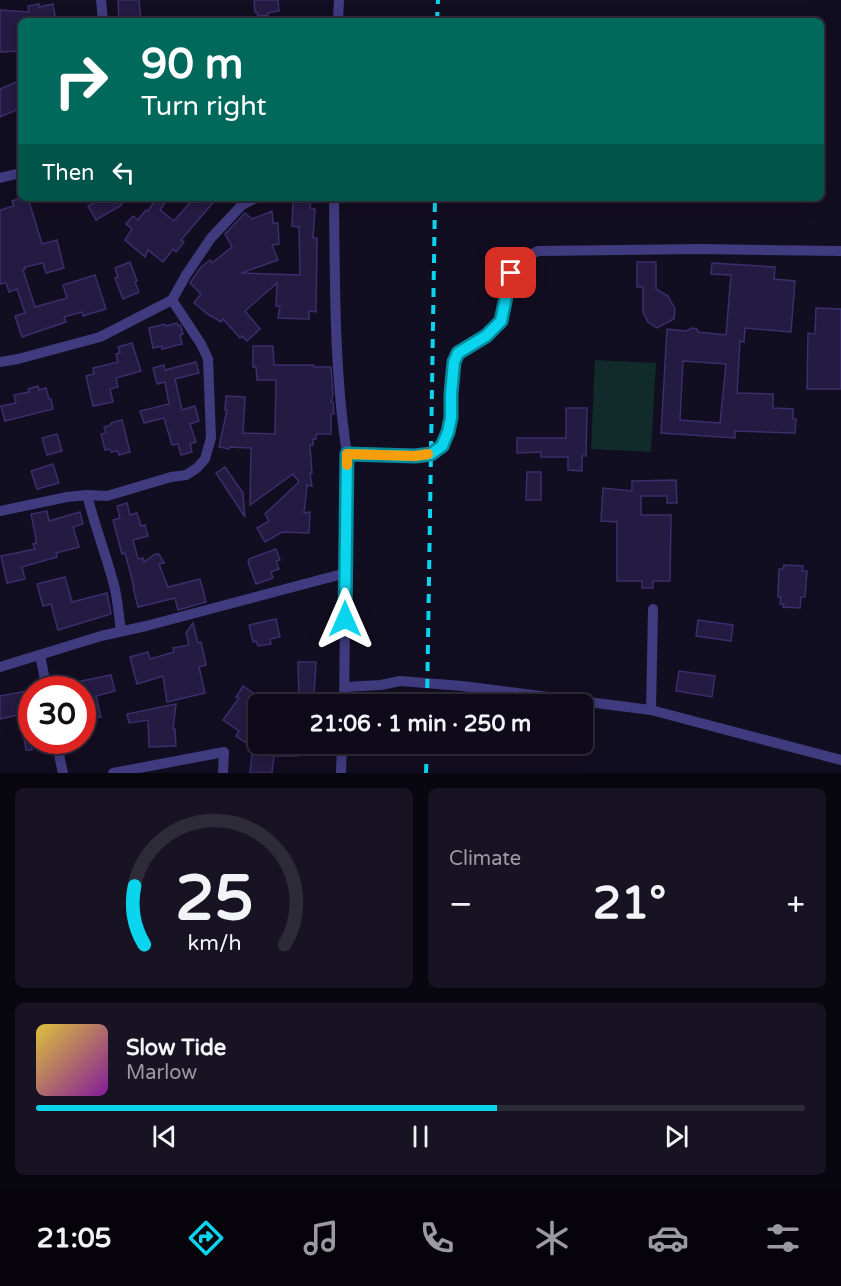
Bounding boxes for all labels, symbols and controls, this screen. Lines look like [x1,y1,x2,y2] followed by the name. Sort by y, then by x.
[141,39,243,90] text: 90 m
[42,42,120,120] icon: right
[141,90,267,123] text: Turn right
[107,156,140,189] icon: left
[42,160,95,186] text: Then
[485,247,536,298] pin
[494,256,527,289] icon: arrive
[313,587,377,651] position arrow
[18,676,96,754] speed limit sign: 30
[310,711,531,737] text: 21:06 · 1 min · 250 m
[449,847,521,871] text: Climate
[175,862,253,937] text: 25
[593,877,666,931] text: 21°
[449,885,473,924] text: −
[786,885,805,924] text: +
[187,930,241,956] text: km/h
[126,1035,226,1061] text: Slow Tide
[126,1061,197,1085] text: Marlow
[148,1120,181,1153] icon: previous
[404,1120,437,1153] icon: pause
[660,1120,693,1153] icon: next
[185,1217,227,1259] icon: directions
[300,1217,342,1259] icon: music
[416,1217,458,1259] icon: phone
[531,1217,573,1259] icon: climate
[647,1217,689,1259] icon: car
[762,1217,804,1259] icon: filters
[37,1222,112,1255] text: 21:05

